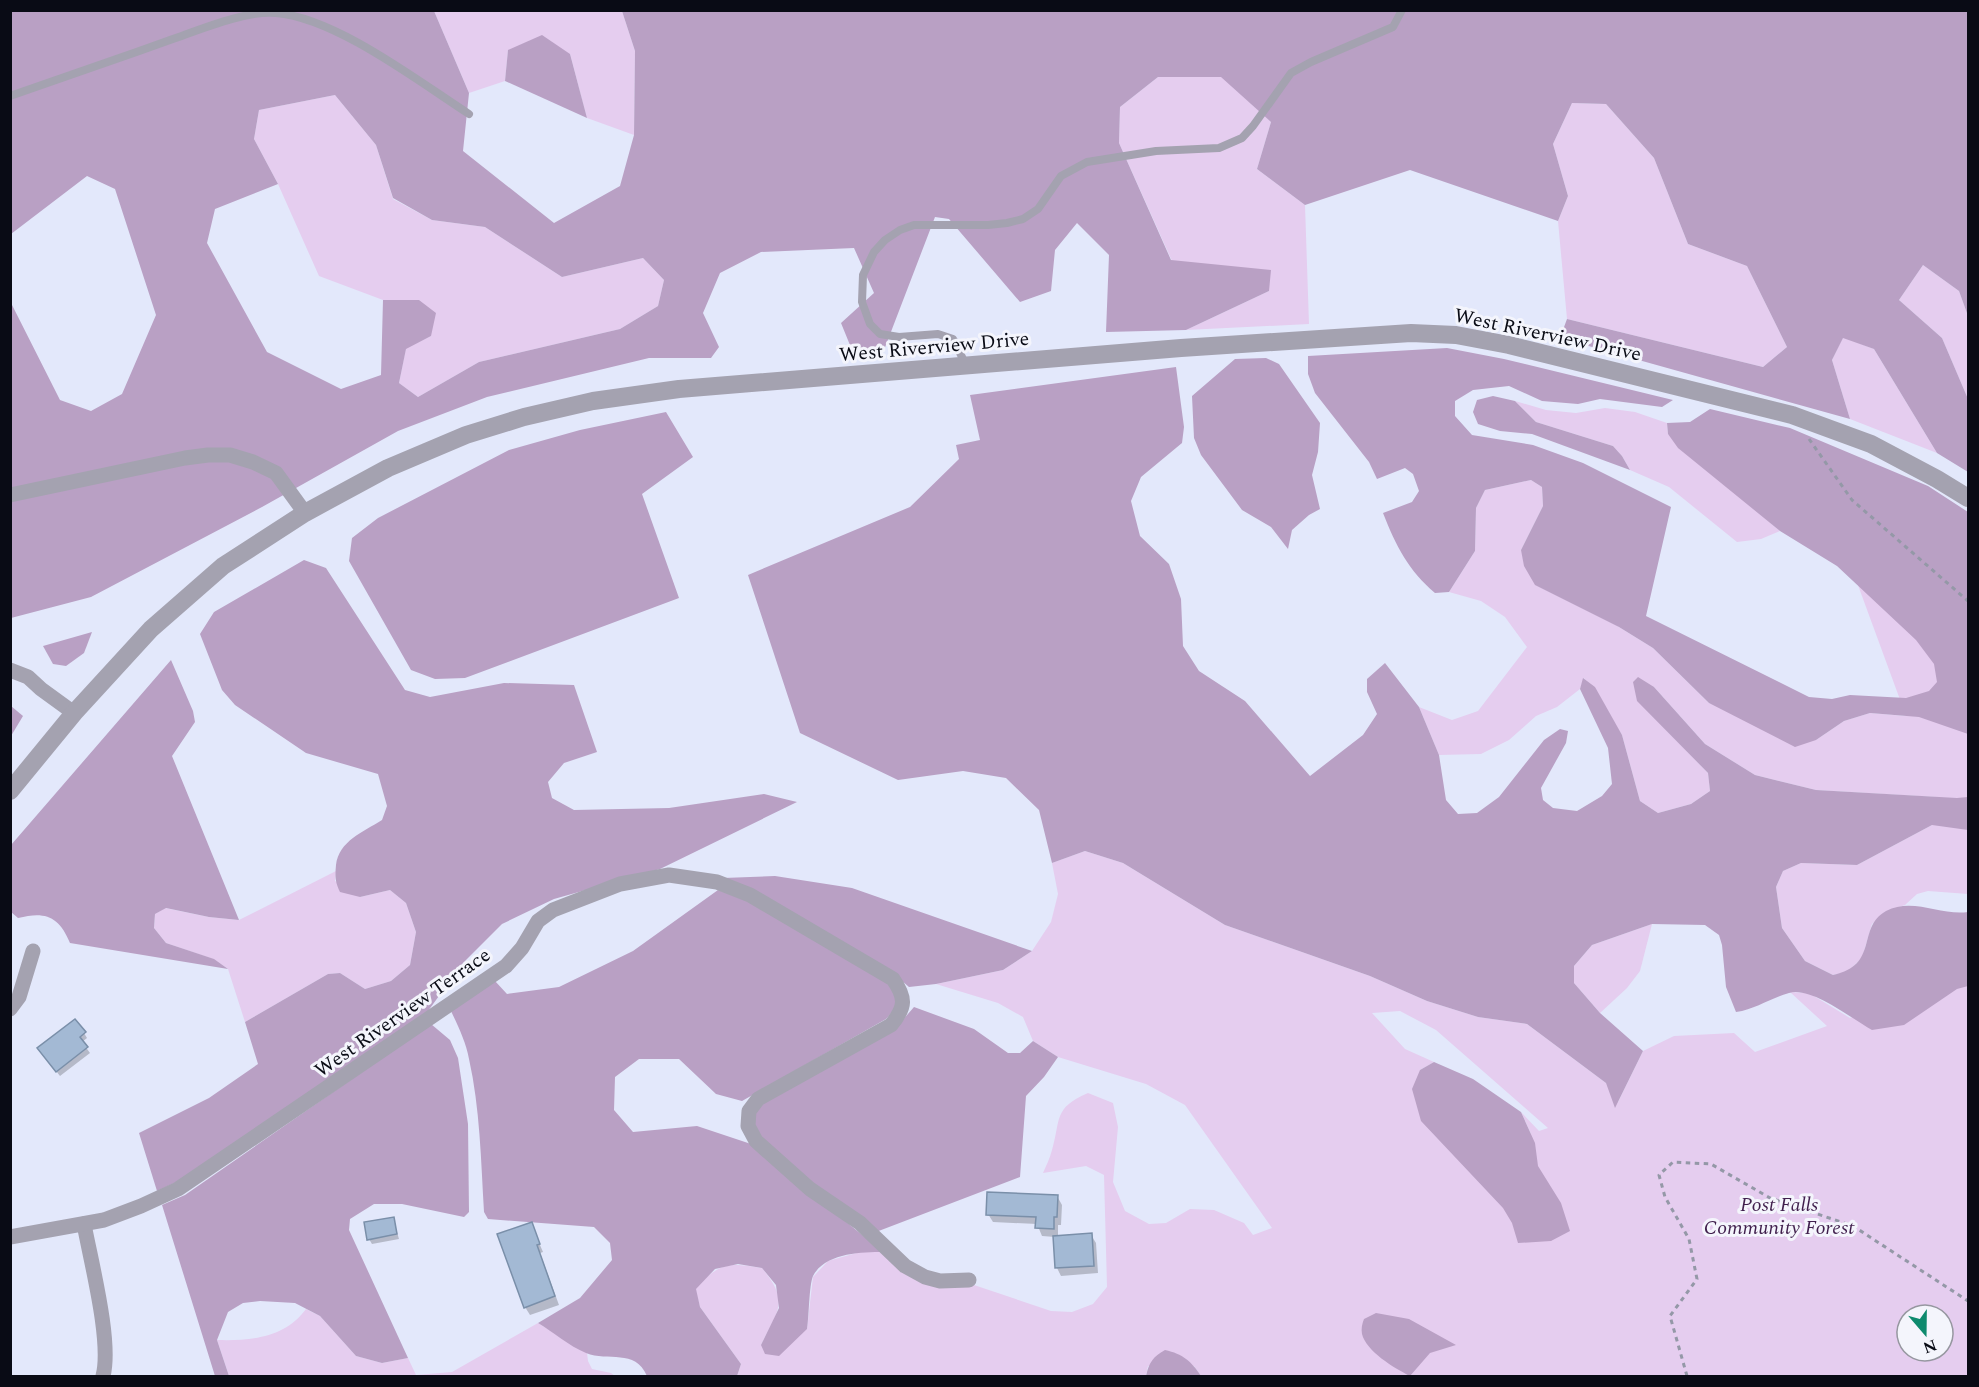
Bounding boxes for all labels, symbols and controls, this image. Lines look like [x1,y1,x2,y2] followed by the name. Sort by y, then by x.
[1451,300,1644,369] street label: West Riverview Drive
[838,324,1030,370] street label: West Riverview Drive
[308,941,497,1085] street label: West Riverview Terrace
[1704,1190,1855,1243] park label: Post Falls Community Forest
[1895,1303,1955,1363] north arrow
[1920,1333,1940,1360] text: N

